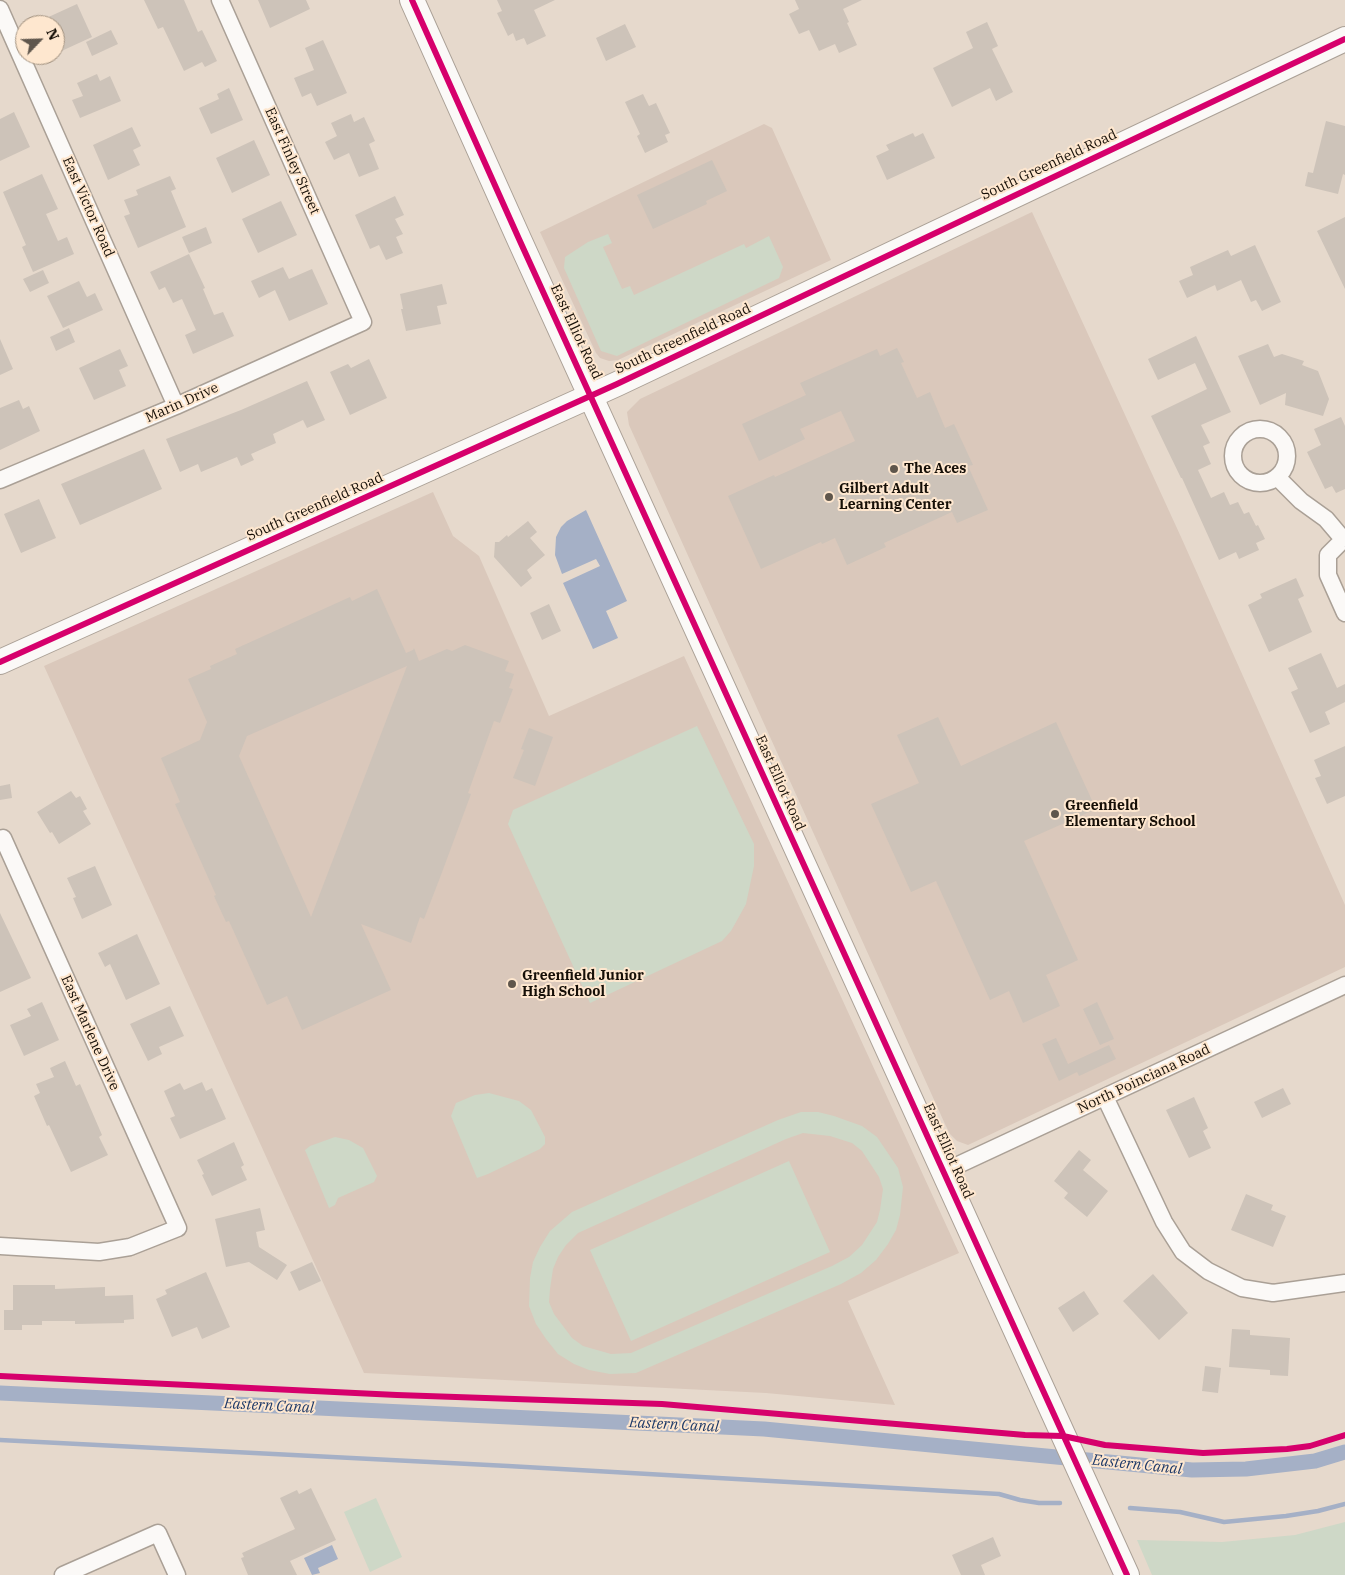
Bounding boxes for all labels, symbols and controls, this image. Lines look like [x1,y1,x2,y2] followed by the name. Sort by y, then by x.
[15,15,65,65] north arrow
[42,26,63,43] text: N
[261,105,323,217] street label: East Finley Street
[979,126,1119,204] street label: South Greenfield Road
[58,154,118,260] street label: East Victor Road
[547,282,605,382] street label: East Elliot Road
[613,300,753,378] street label: South Greenfield Road
[143,379,221,427] street label: Marin Drive
[904,461,966,477] place label: The Aces
[888,463,900,475] marker: The Aces
[244,469,386,545] street label: South Greenfield Road
[839,481,952,514] place label: Gilbert Adult Learning Center
[823,491,835,503] marker: Gilbert Adult Learning Center
[751,733,809,833] street label: East Elliot Road
[1065,798,1196,830] place label: Greenfield Elementary School
[1049,808,1061,820] marker: Greenfield Elementary School
[522,968,644,1000] place label: Greenfield Junior High School
[57,973,123,1093] street label: East Marlene Drive
[506,978,518,990] marker: Greenfield Junior High School
[1075,1041,1213,1117] street label: North Poinciana Road
[919,1101,977,1201] street label: East Elliot Road
[223,1395,315,1417] water label: Eastern Canal
[628,1414,720,1436] water label: Eastern Canal
[1091,1451,1183,1479] water label: Eastern Canal

